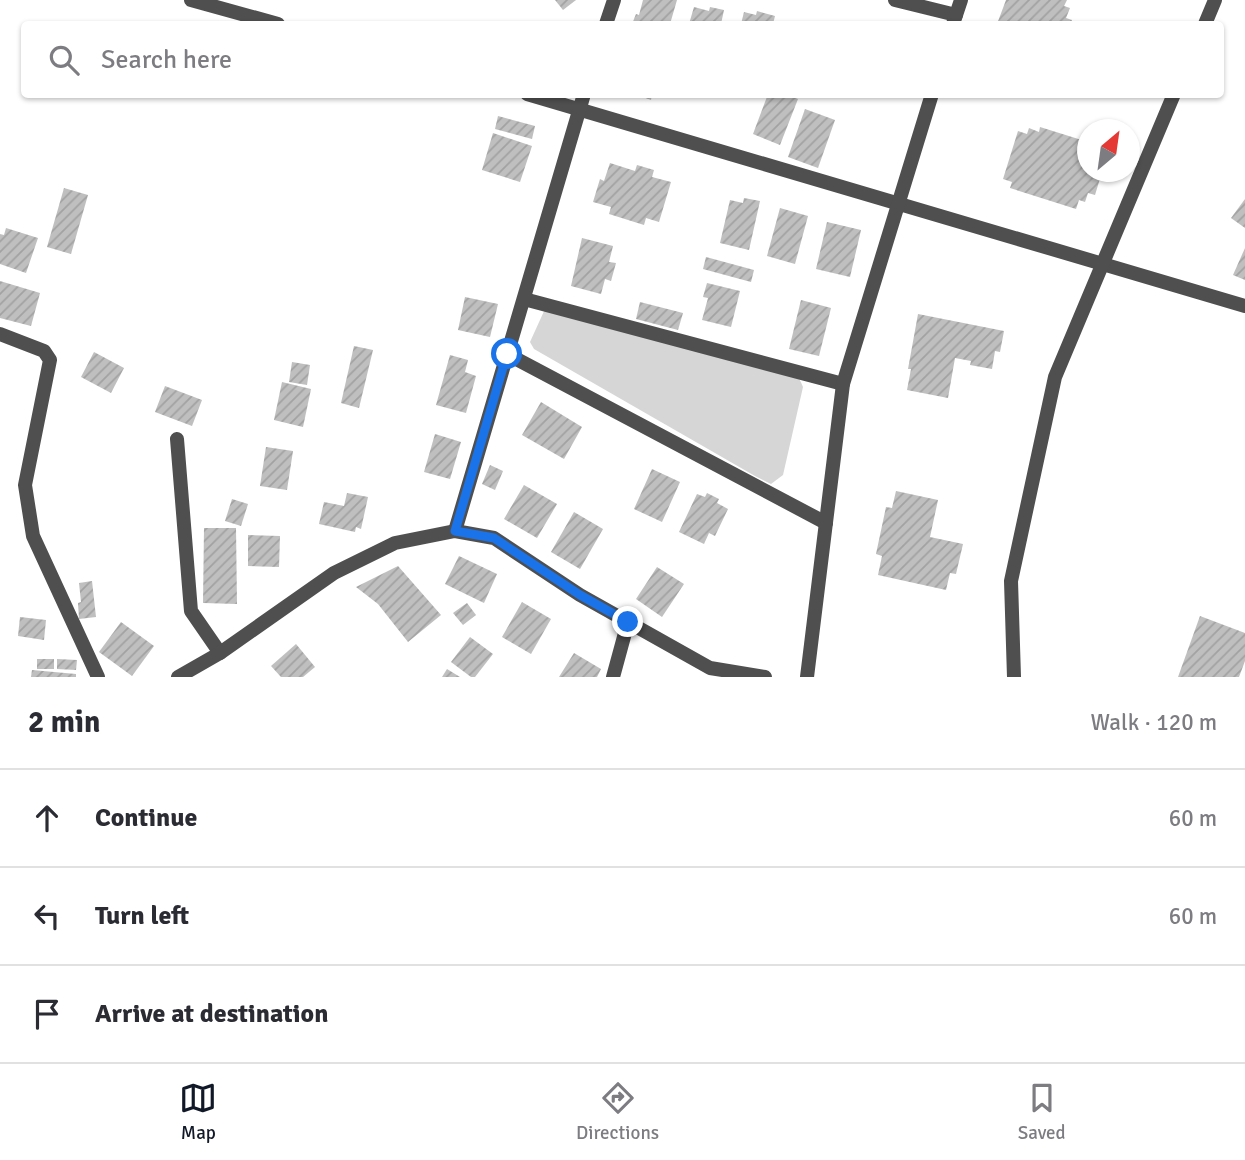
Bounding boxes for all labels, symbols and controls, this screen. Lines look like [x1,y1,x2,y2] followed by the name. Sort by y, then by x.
[21,21,1224,98] search box
[45,41,83,79] icon: search
[101,44,232,76] text: Search here
[1077,119,1140,182] north arrow
[491,338,522,369] route start
[612,606,643,637] route end
[28,704,100,741] text: 2 min
[1091,708,1217,737] text: Walk · 120 m
[28,799,66,837] icon: ahead
[95,802,197,834] text: Continue
[1169,804,1217,833] text: 60 m
[28,897,66,935] icon: left
[95,900,189,932] text: Turn left
[1169,902,1217,931] text: 60 m
[28,995,66,1033] icon: arrive
[95,998,328,1030] text: Arrive at destination
[179,1079,217,1145] tab: Map
[576,1079,659,1145] tab: Directions
[1018,1079,1066,1145] tab: Saved

